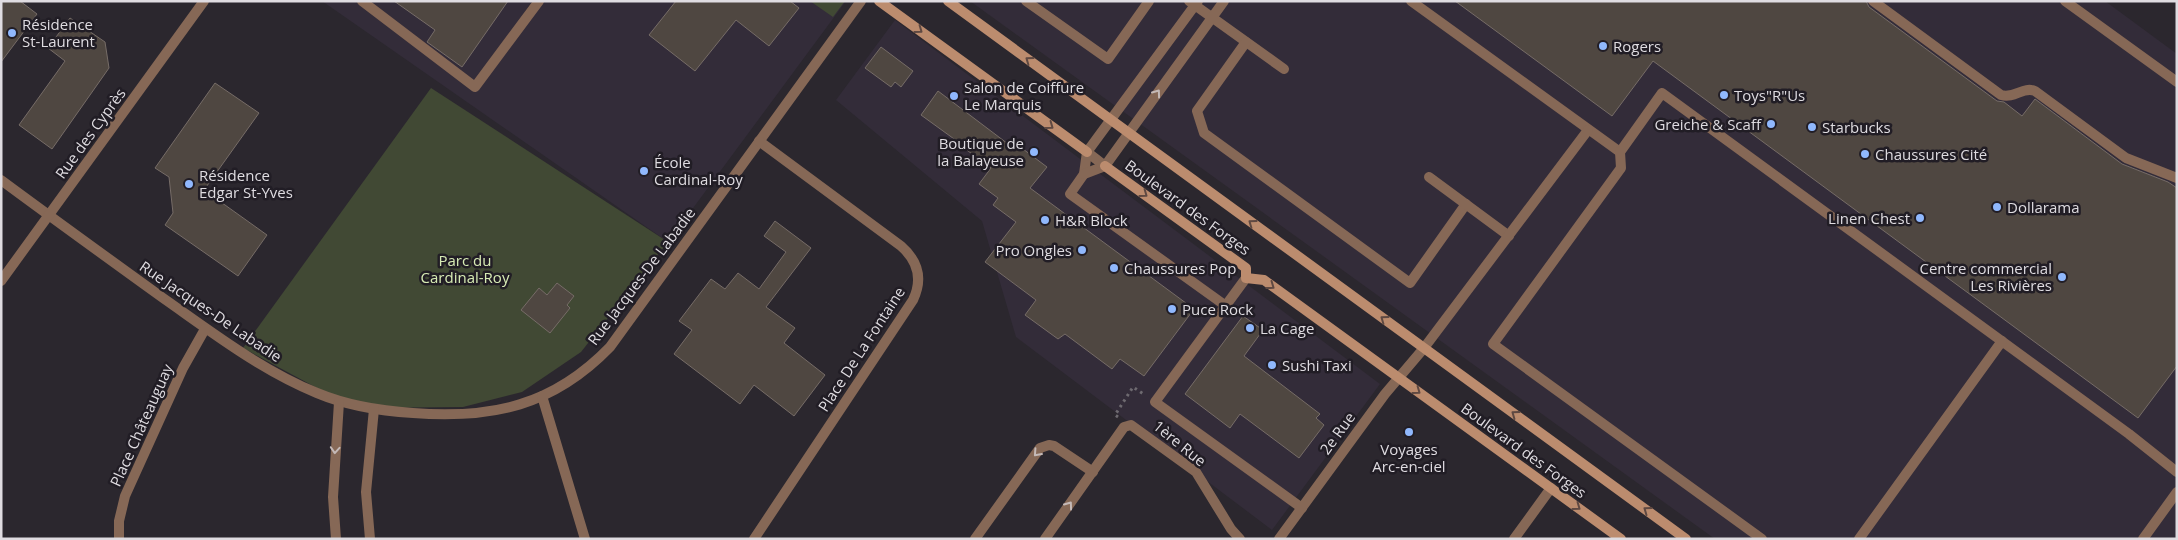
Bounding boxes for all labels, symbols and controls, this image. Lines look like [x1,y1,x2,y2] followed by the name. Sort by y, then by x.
[22,14,95,51] place label: Résidence St-Laurent
[913,24,923,33] one-way arrow
[6,27,18,39] marker: Résidence St-Laurent
[1613,36,1661,56] place label: Rogers
[1597,40,1609,52] marker: Rogers
[1025,57,1035,66] one-way arrow
[964,77,1084,114] place label: Salon de Coiffure Le Marquis
[50,84,130,182] street label: Rue des Cyprès
[1734,85,1805,105] place label: Toys"R"Us
[1151,89,1160,99] one-way arrow
[1718,89,1730,101] marker: Toys"R"Us
[948,90,960,102] marker: Salon de Coiffure Le Marquis
[1654,114,1762,134] place label: Greiche & Scaff
[1822,117,1891,137] place label: Starbucks
[1765,118,1777,130] marker: Greiche & Scaff
[1044,120,1054,129] one-way arrow
[1806,121,1818,133] marker: Starbucks
[937,133,1024,170] place label: Boutique de la Balayeuse
[1875,144,1987,164] place label: Chaussures Cité
[1028,146,1040,158] marker: Boutique de la Balayeuse
[1859,148,1871,160] marker: Chaussures Cité
[654,152,743,189] place label: École Cardinal-Roy
[1121,155,1255,259] street label: Boulevard des Forges
[199,165,293,202] place label: Résidence Edgar St-Yves
[638,165,650,177] marker: École Cardinal-Roy
[183,178,195,190] marker: Résidence Edgar St-Yves
[1138,188,1148,197] one-way arrow
[2007,197,2080,217] place label: Dollarama
[1991,201,2003,213] marker: Dollarama
[583,203,699,349] street label: Rue Jacques-De Labadie
[1828,208,1910,228] place label: Linen Chest
[1055,210,1128,230] place label: H&R Block
[1914,212,1926,224] marker: Linen Chest
[1039,214,1051,226] marker: H&R Block
[1249,221,1258,229] one-way arrow
[996,240,1072,260] place label: Pro Ongles
[1076,244,1088,256] marker: Pro Ongles
[421,250,510,287] park label: Parc du Cardinal-Roy
[136,256,286,366] street label: Rue Jacques-De Labadie
[1124,258,1237,278] place label: Chaussures Pop
[1920,258,2052,295] place label: Centre commercial Les Rivières
[1108,262,1120,274] marker: Chaussures Pop
[2056,271,2068,283] marker: Centre commercial Les Rivières
[1265,280,1275,289] one-way arrow
[813,283,909,415] street label: Place De La Fontaine
[1182,299,1253,319] place label: Puce Rock
[1166,303,1178,315] marker: Puce Rock
[1380,316,1390,325] one-way arrow
[1260,318,1314,338] place label: La Cage
[1244,322,1256,334] marker: La Cage
[1282,355,1352,375] place label: Sushi Taxi
[1266,359,1278,371] marker: Sushi Taxi
[105,360,177,489] street label: Place Châteauguay
[1411,385,1421,394] one-way arrow
[1457,398,1591,502] street label: Boulevard des Forges
[1315,408,1359,458] street label: 2e Rue
[1512,412,1521,420] one-way arrow
[1149,416,1211,470] street label: 1ère Rue
[1403,426,1415,438] marker: Voyages Arc-en-ciel
[1372,439,1446,476] place label: Voyages Arc-en-ciel
[330,446,341,454] one-way arrow
[1034,447,1043,456] one-way arrow
[1063,501,1072,511] one-way arrow
[1571,501,1581,510] one-way arrow
[1643,507,1653,516] one-way arrow

